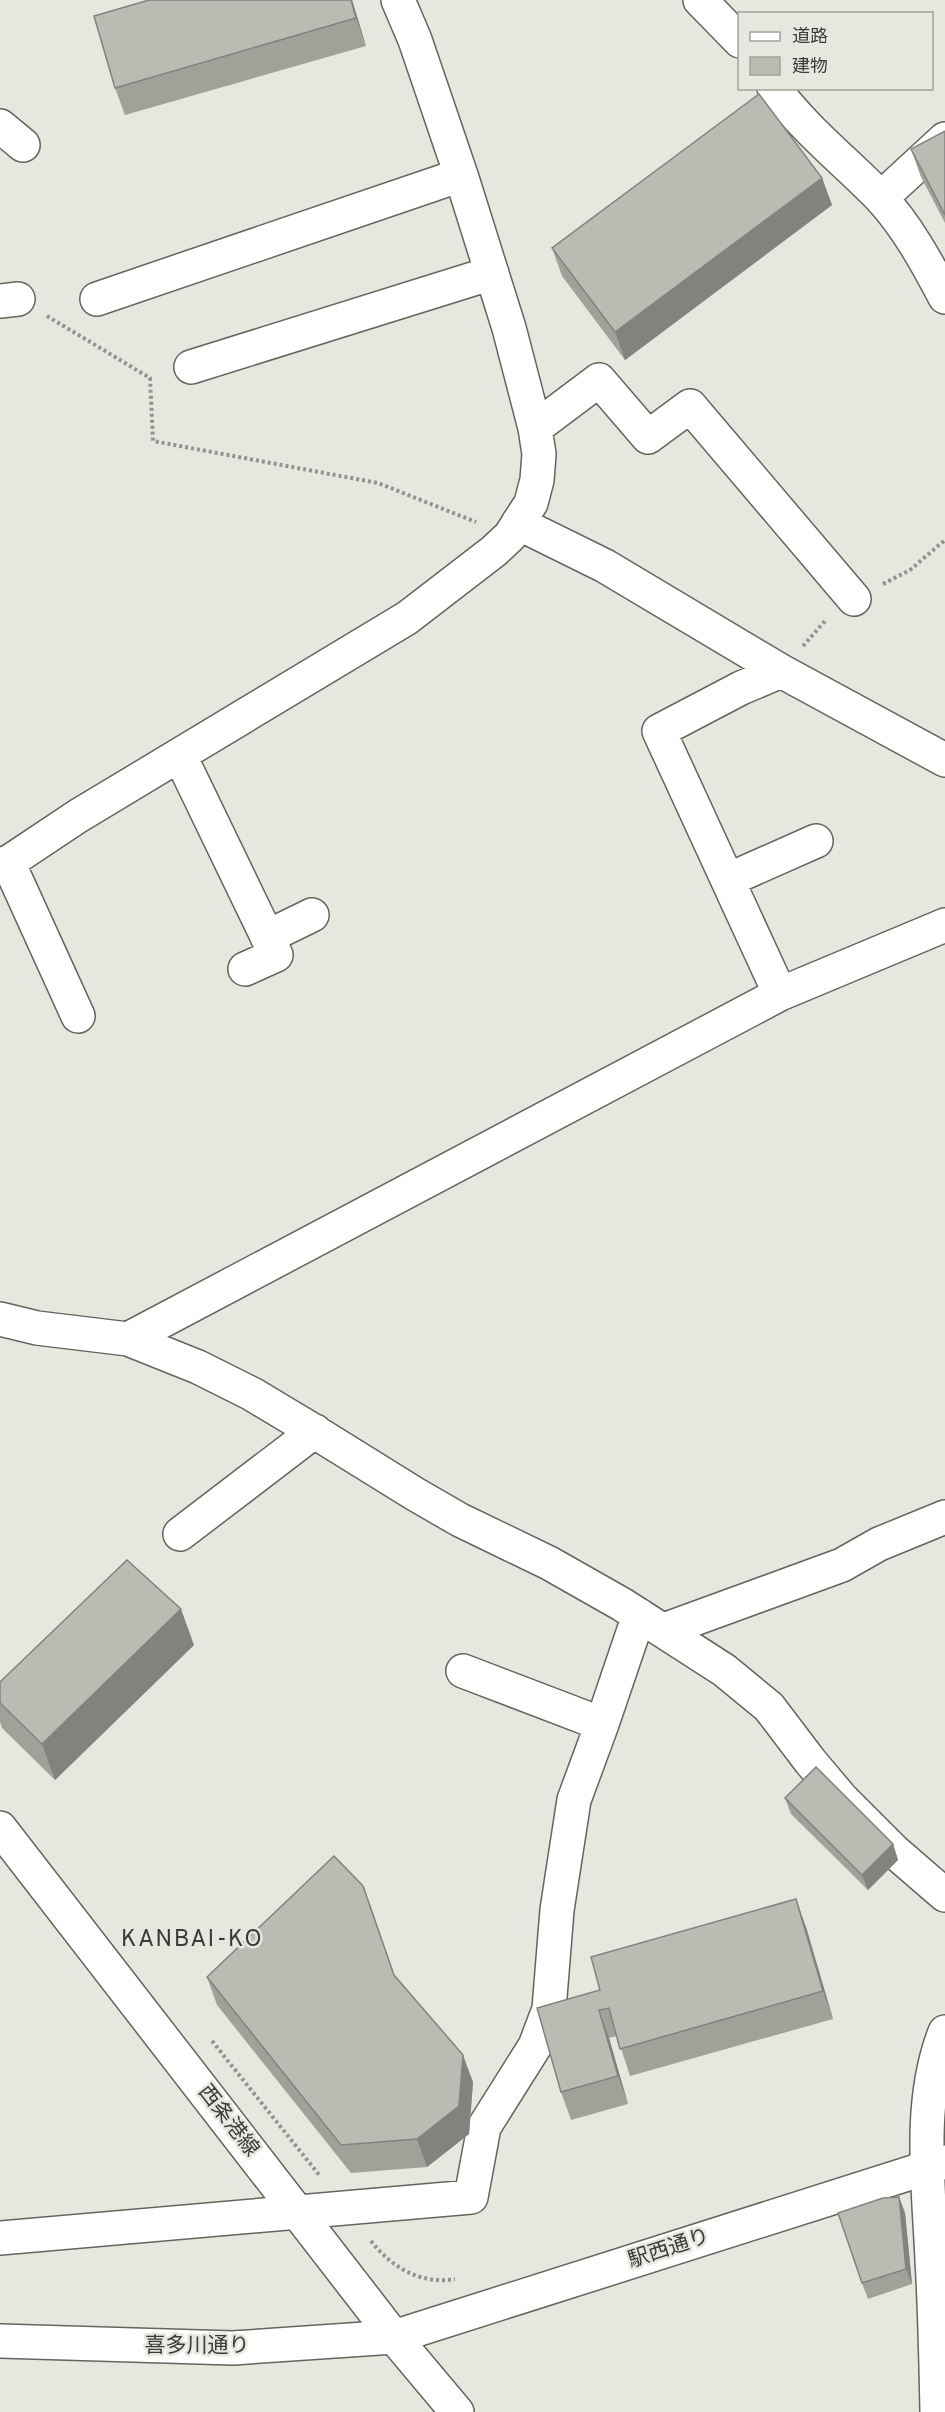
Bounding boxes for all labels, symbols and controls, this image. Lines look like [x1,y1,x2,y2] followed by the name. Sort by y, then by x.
[738,12,933,90] legend
[792,26,828,49] text: 道路
[792,56,828,79] text: 建物
[121,1925,263,1955] district label: KANBAI-KO
[192,2080,264,2162] street label: 西条港線
[625,2223,713,2275] street label: 駅西通り
[145,2333,250,2360] street label: 喜多川通り

